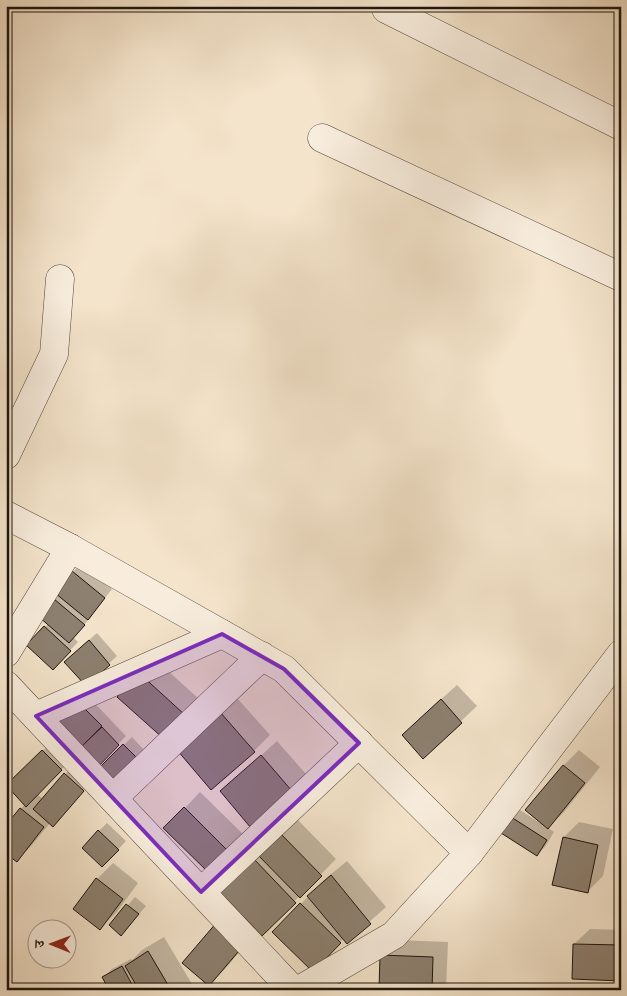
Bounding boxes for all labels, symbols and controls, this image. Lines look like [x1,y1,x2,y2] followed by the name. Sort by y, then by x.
[28,918,78,968] north arrow
[30,939,48,948] text: उ

